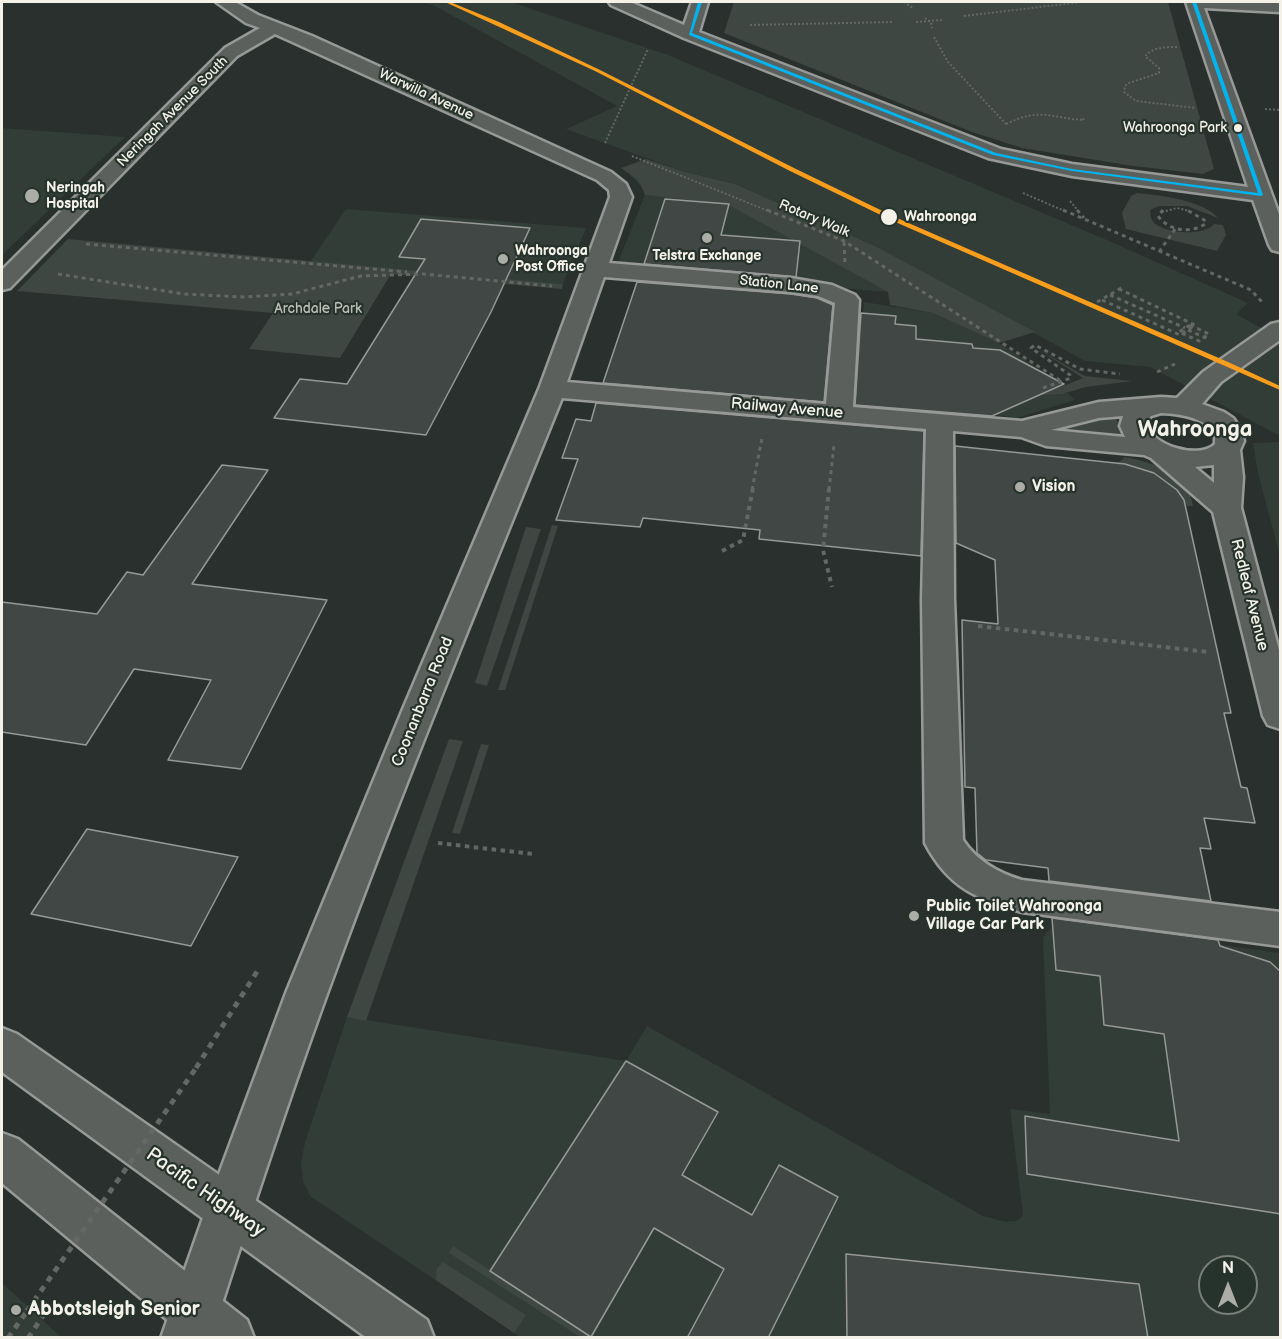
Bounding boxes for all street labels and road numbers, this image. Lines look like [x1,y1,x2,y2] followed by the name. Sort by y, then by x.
[114,53,232,171] street label: Neringah Avenue South
[376,66,476,124] street label: Warwilla Avenue
[776,197,852,241] street label: Rotary Walk
[739,273,819,297] street label: Station Lane
[730,395,844,423] street label: Railway Avenue
[1226,537,1272,653] street label: Redleaf Avenue
[388,634,458,770] street label: Coonanbarra Road
[141,1143,269,1243] street label: Pacific Highway

